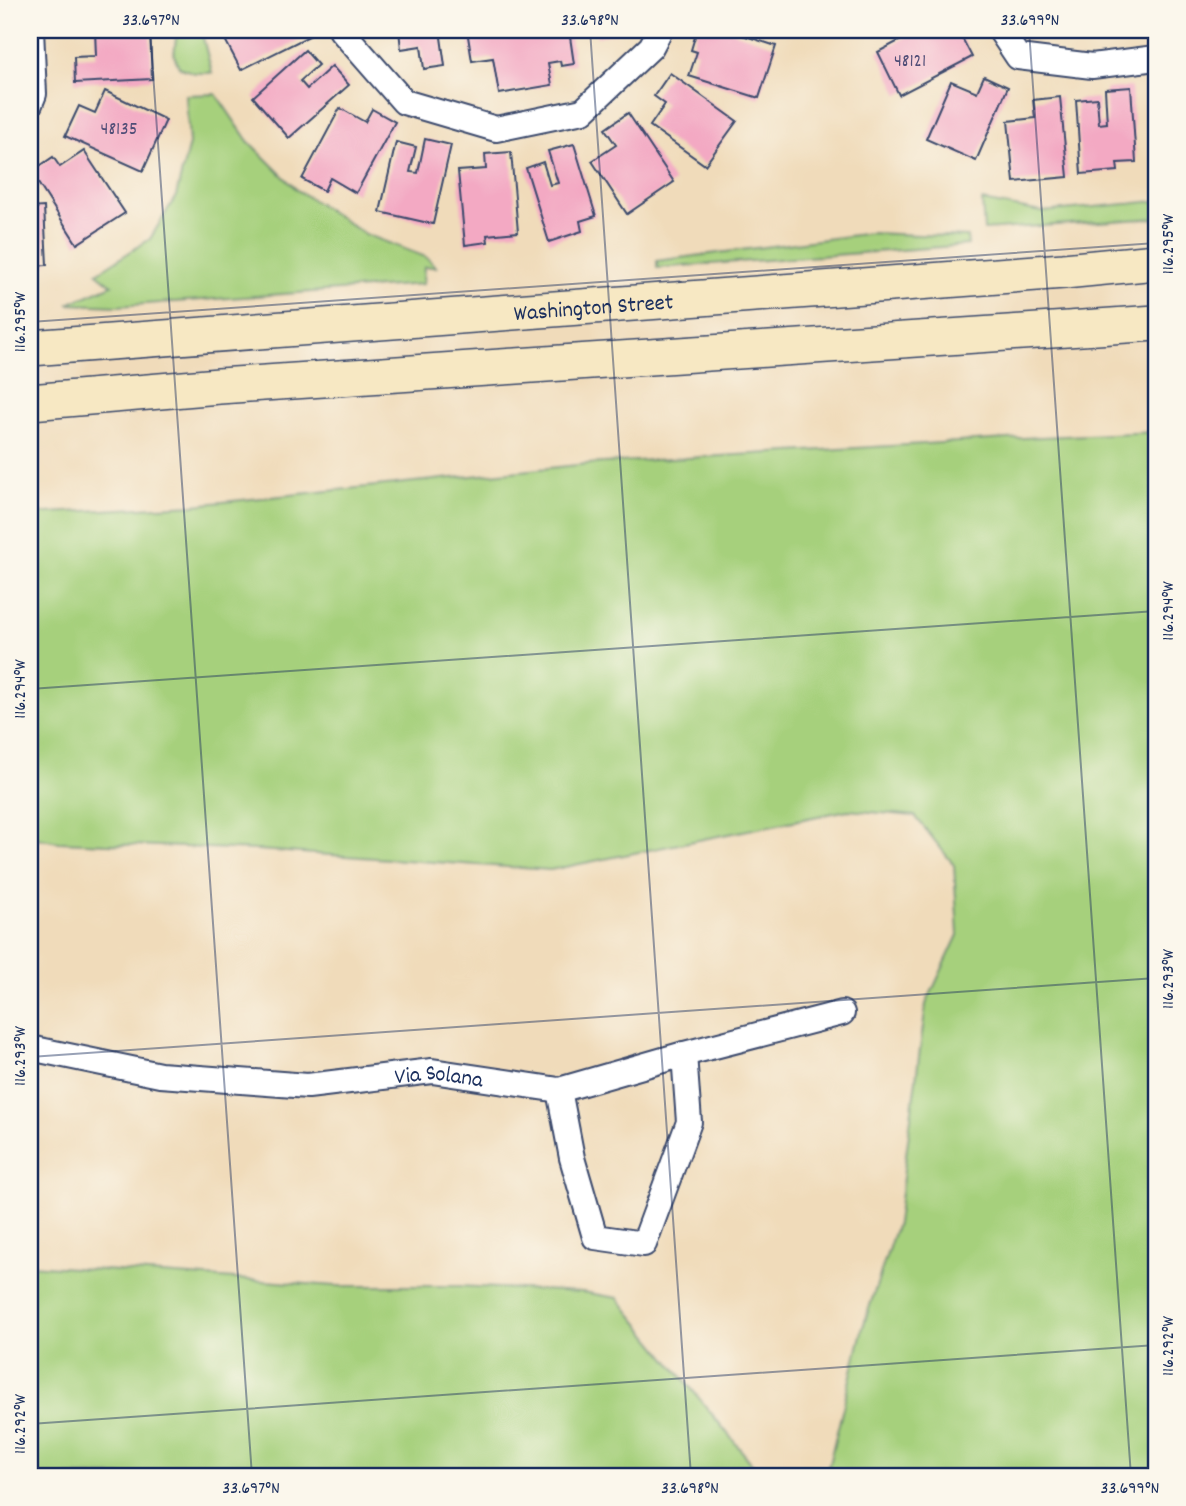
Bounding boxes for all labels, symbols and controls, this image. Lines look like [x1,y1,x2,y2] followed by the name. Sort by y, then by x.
[122,9,180,34] text: 33.697°N
[561,9,619,34] text: 33.698°N
[1001,9,1059,34] text: 33.699°N
[894,49,926,76] house number: 48121
[101,117,137,144] house number: 48135
[1157,213,1182,274] text: 116.295°W
[513,287,675,332] street label: Washington Street
[9,291,34,352] text: 116.295°W
[1157,581,1182,641] text: 116.294°W
[9,659,34,719] text: 116.294°W
[1157,948,1182,1009] text: 116.293°W
[9,1025,34,1086] text: 116.293°W
[393,1058,486,1099] street label: Via Solana
[1157,1315,1182,1376] text: 116.292°W
[9,1393,34,1454] text: 116.292°W
[222,1477,280,1502] text: 33.697°N
[661,1477,719,1502] text: 33.698°N
[1101,1477,1159,1502] text: 33.699°N

